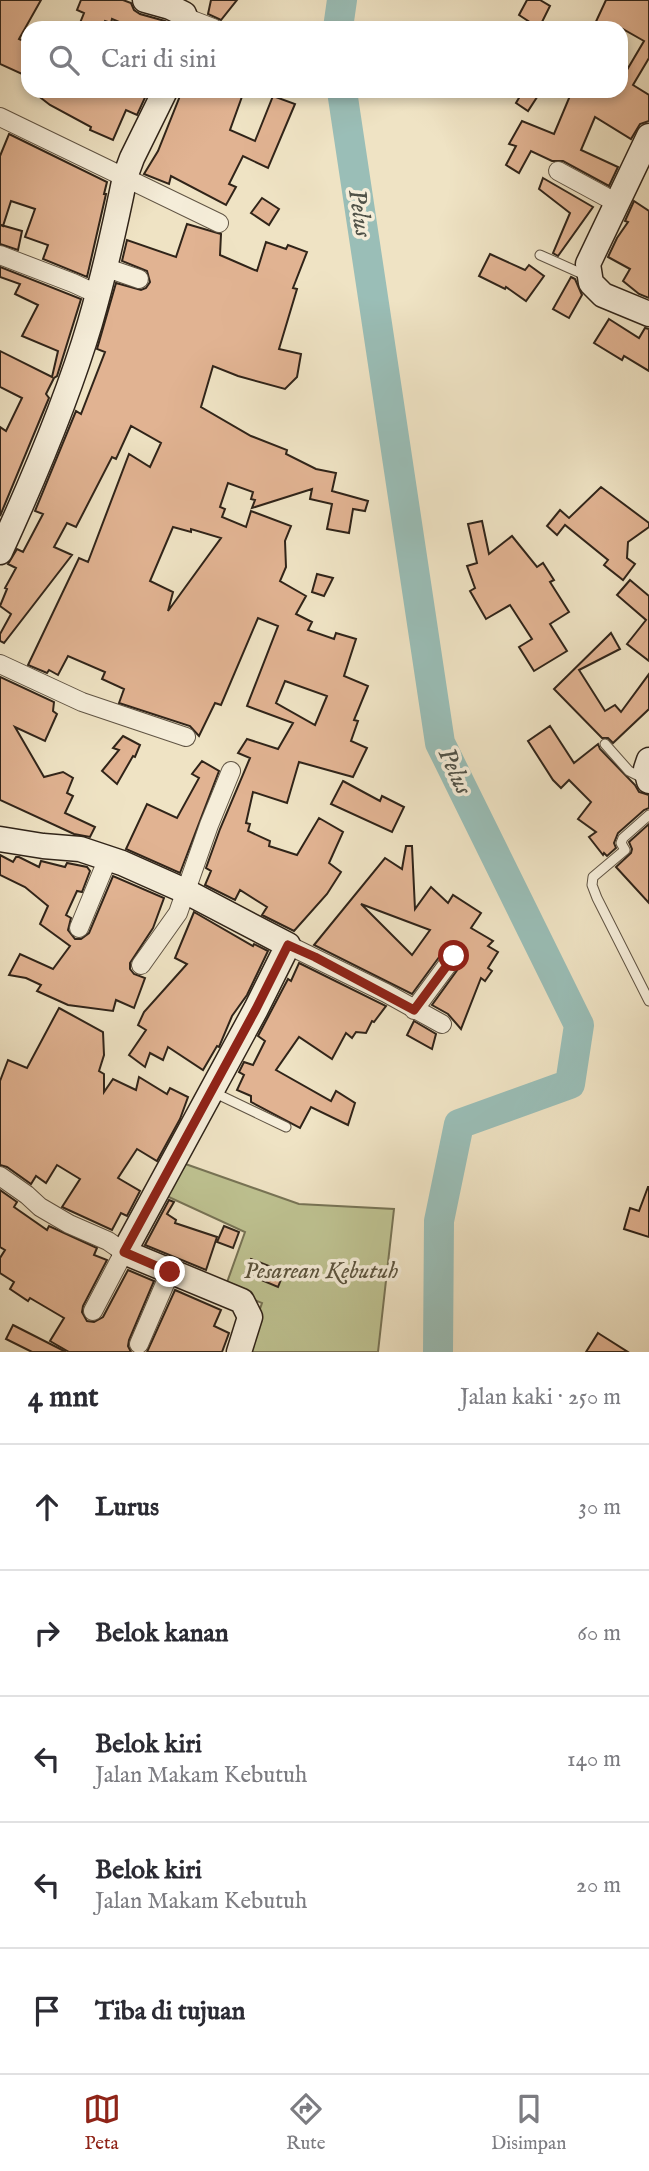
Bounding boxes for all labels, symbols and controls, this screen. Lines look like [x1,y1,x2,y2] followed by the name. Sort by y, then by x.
[21,21,628,98] search box
[45,41,83,79] icon: search
[101,43,216,76] text: Cari di sini
[340,186,380,240] water label: Pelus
[430,742,480,801] water label: Pelus
[438,940,469,971] route start
[154,1256,185,1287] route end
[244,1256,398,1287] park label: Pesarean Kebutuh
[28,1379,99,1417] text: 4 mnt
[460,1383,621,1412] text: Jalan kaki · 250 m
[28,1488,66,1526] icon: ahead
[95,1491,159,1524] text: Lurus
[578,1493,621,1522] text: 30 m
[28,1614,66,1652] icon: right
[95,1617,229,1650] text: Belok kanan
[577,1619,621,1648] text: 60 m
[95,1728,202,1761] text: Belok kiri
[28,1740,66,1778] icon: left
[567,1745,621,1774] text: 140 m
[95,1761,307,1790] text: Jalan Makam Kebutuh
[95,1854,202,1887] text: Belok kiri
[28,1866,66,1904] icon: left
[576,1871,621,1900] text: 20 m
[95,1887,307,1916] text: Jalan Makam Kebutuh
[28,1992,66,2030] icon: arrive
[95,1995,245,2028] text: Tiba di tujuan
[83,2090,121,2156] tab: Peta
[286,2090,326,2156] tab: Rute
[491,2090,566,2156] tab: Disimpan

